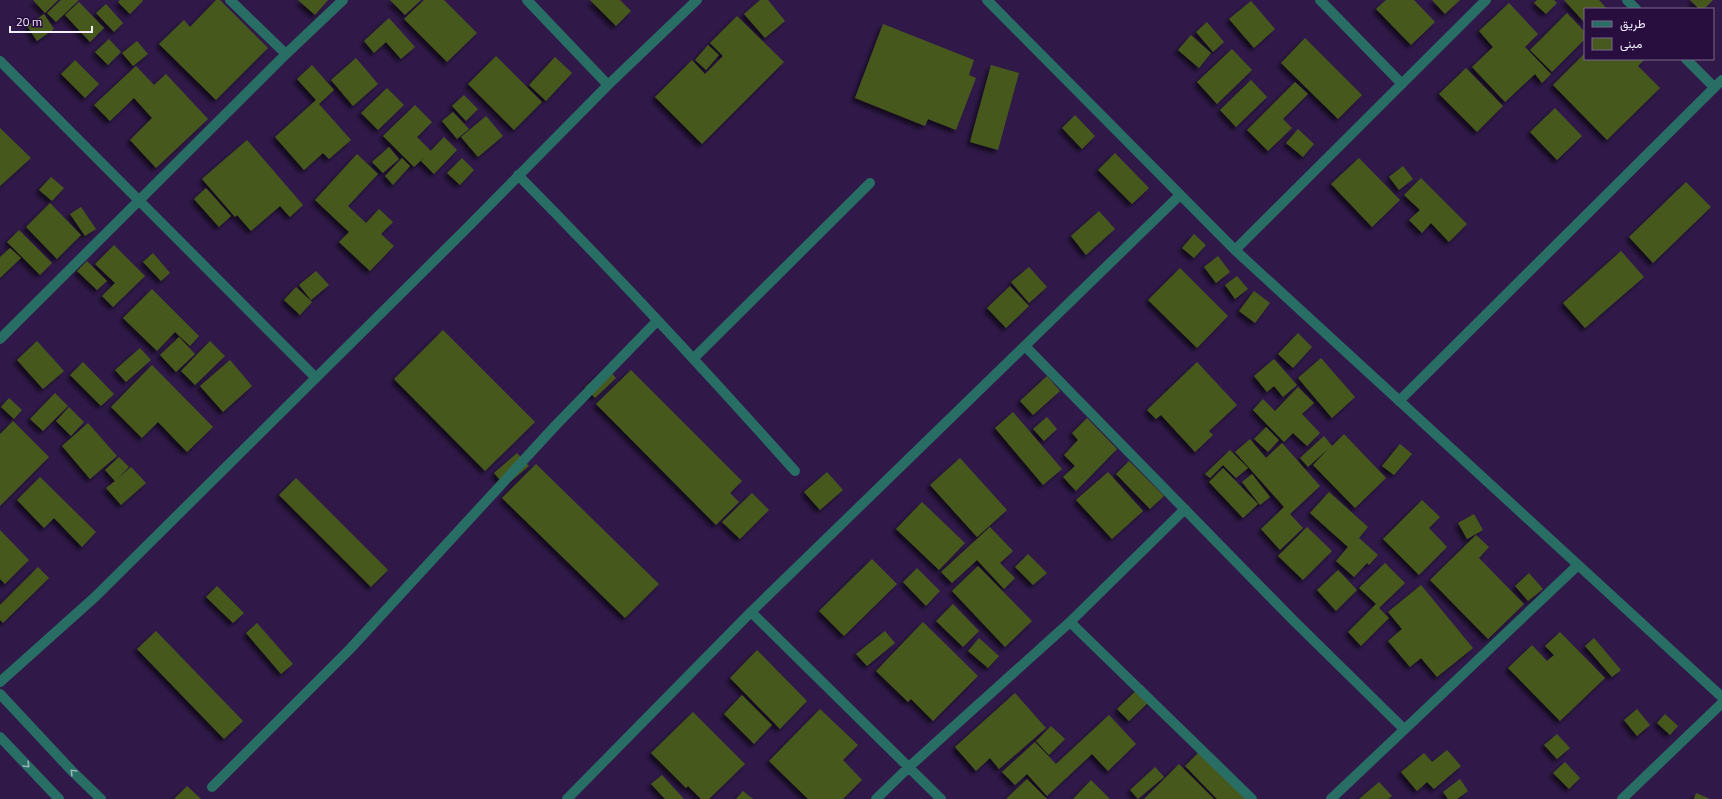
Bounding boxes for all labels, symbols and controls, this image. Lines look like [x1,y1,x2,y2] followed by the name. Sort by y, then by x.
[10,8,92,34] scale bar
[1584,8,1714,60] legend
[16,12,42,31] text: 20 m
[1620,14,1646,33] text: طريق
[1620,34,1642,53] text: مبنى
[22,760,30,768] one-way arrow
[70,769,78,777] one-way arrow

